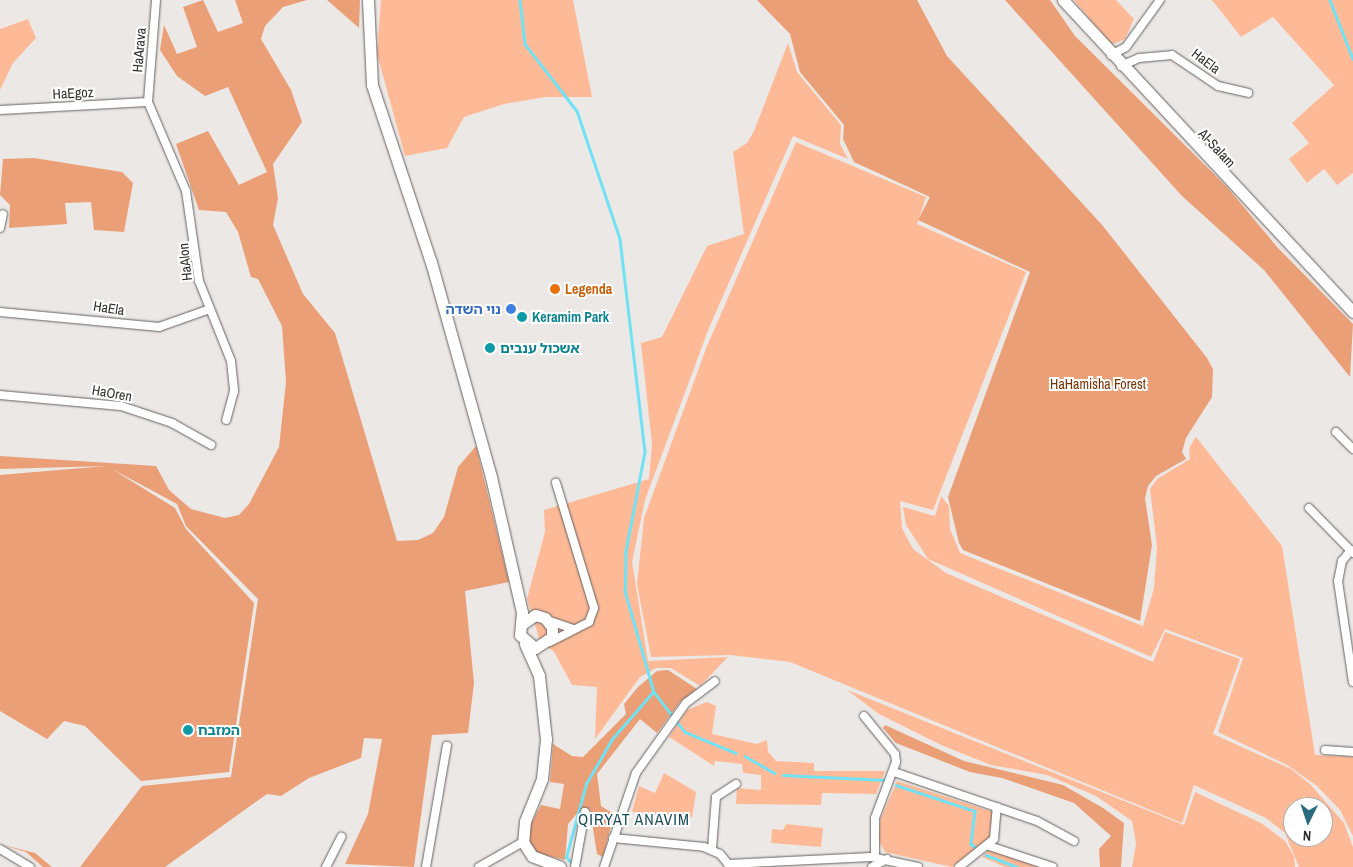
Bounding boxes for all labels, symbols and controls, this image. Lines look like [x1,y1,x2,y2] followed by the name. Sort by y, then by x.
[129,27,149,73] street label: HaArava
[1188,45,1224,77] street label: HaEla
[52,84,94,102] street label: HaEgoz
[1195,125,1239,171] street label: Al-Salam
[175,242,195,282] street label: HaAlon
[565,281,612,297] place label: Legenda
[549,283,561,295] marker: Legenda
[92,297,126,319] street label: HaEla
[446,301,501,317] place label: נוי השדה
[505,303,517,315] marker: נוי השדה
[532,309,609,325] place label: Keramim Park
[516,311,528,323] marker: Keramim Park
[500,340,580,356] place label: אשכול ענבים
[484,342,496,354] marker: אשכול ענבים
[1050,376,1146,392] park label: HaHamisha Forest
[91,381,133,405] street label: HaOren
[198,722,240,738] place label: המזבח
[182,724,194,736] marker: המזבח
[1283,797,1333,847] north arrow
[576,809,692,829] district label: QIRYAT ANAVIM
[1302,827,1312,845] text: N

